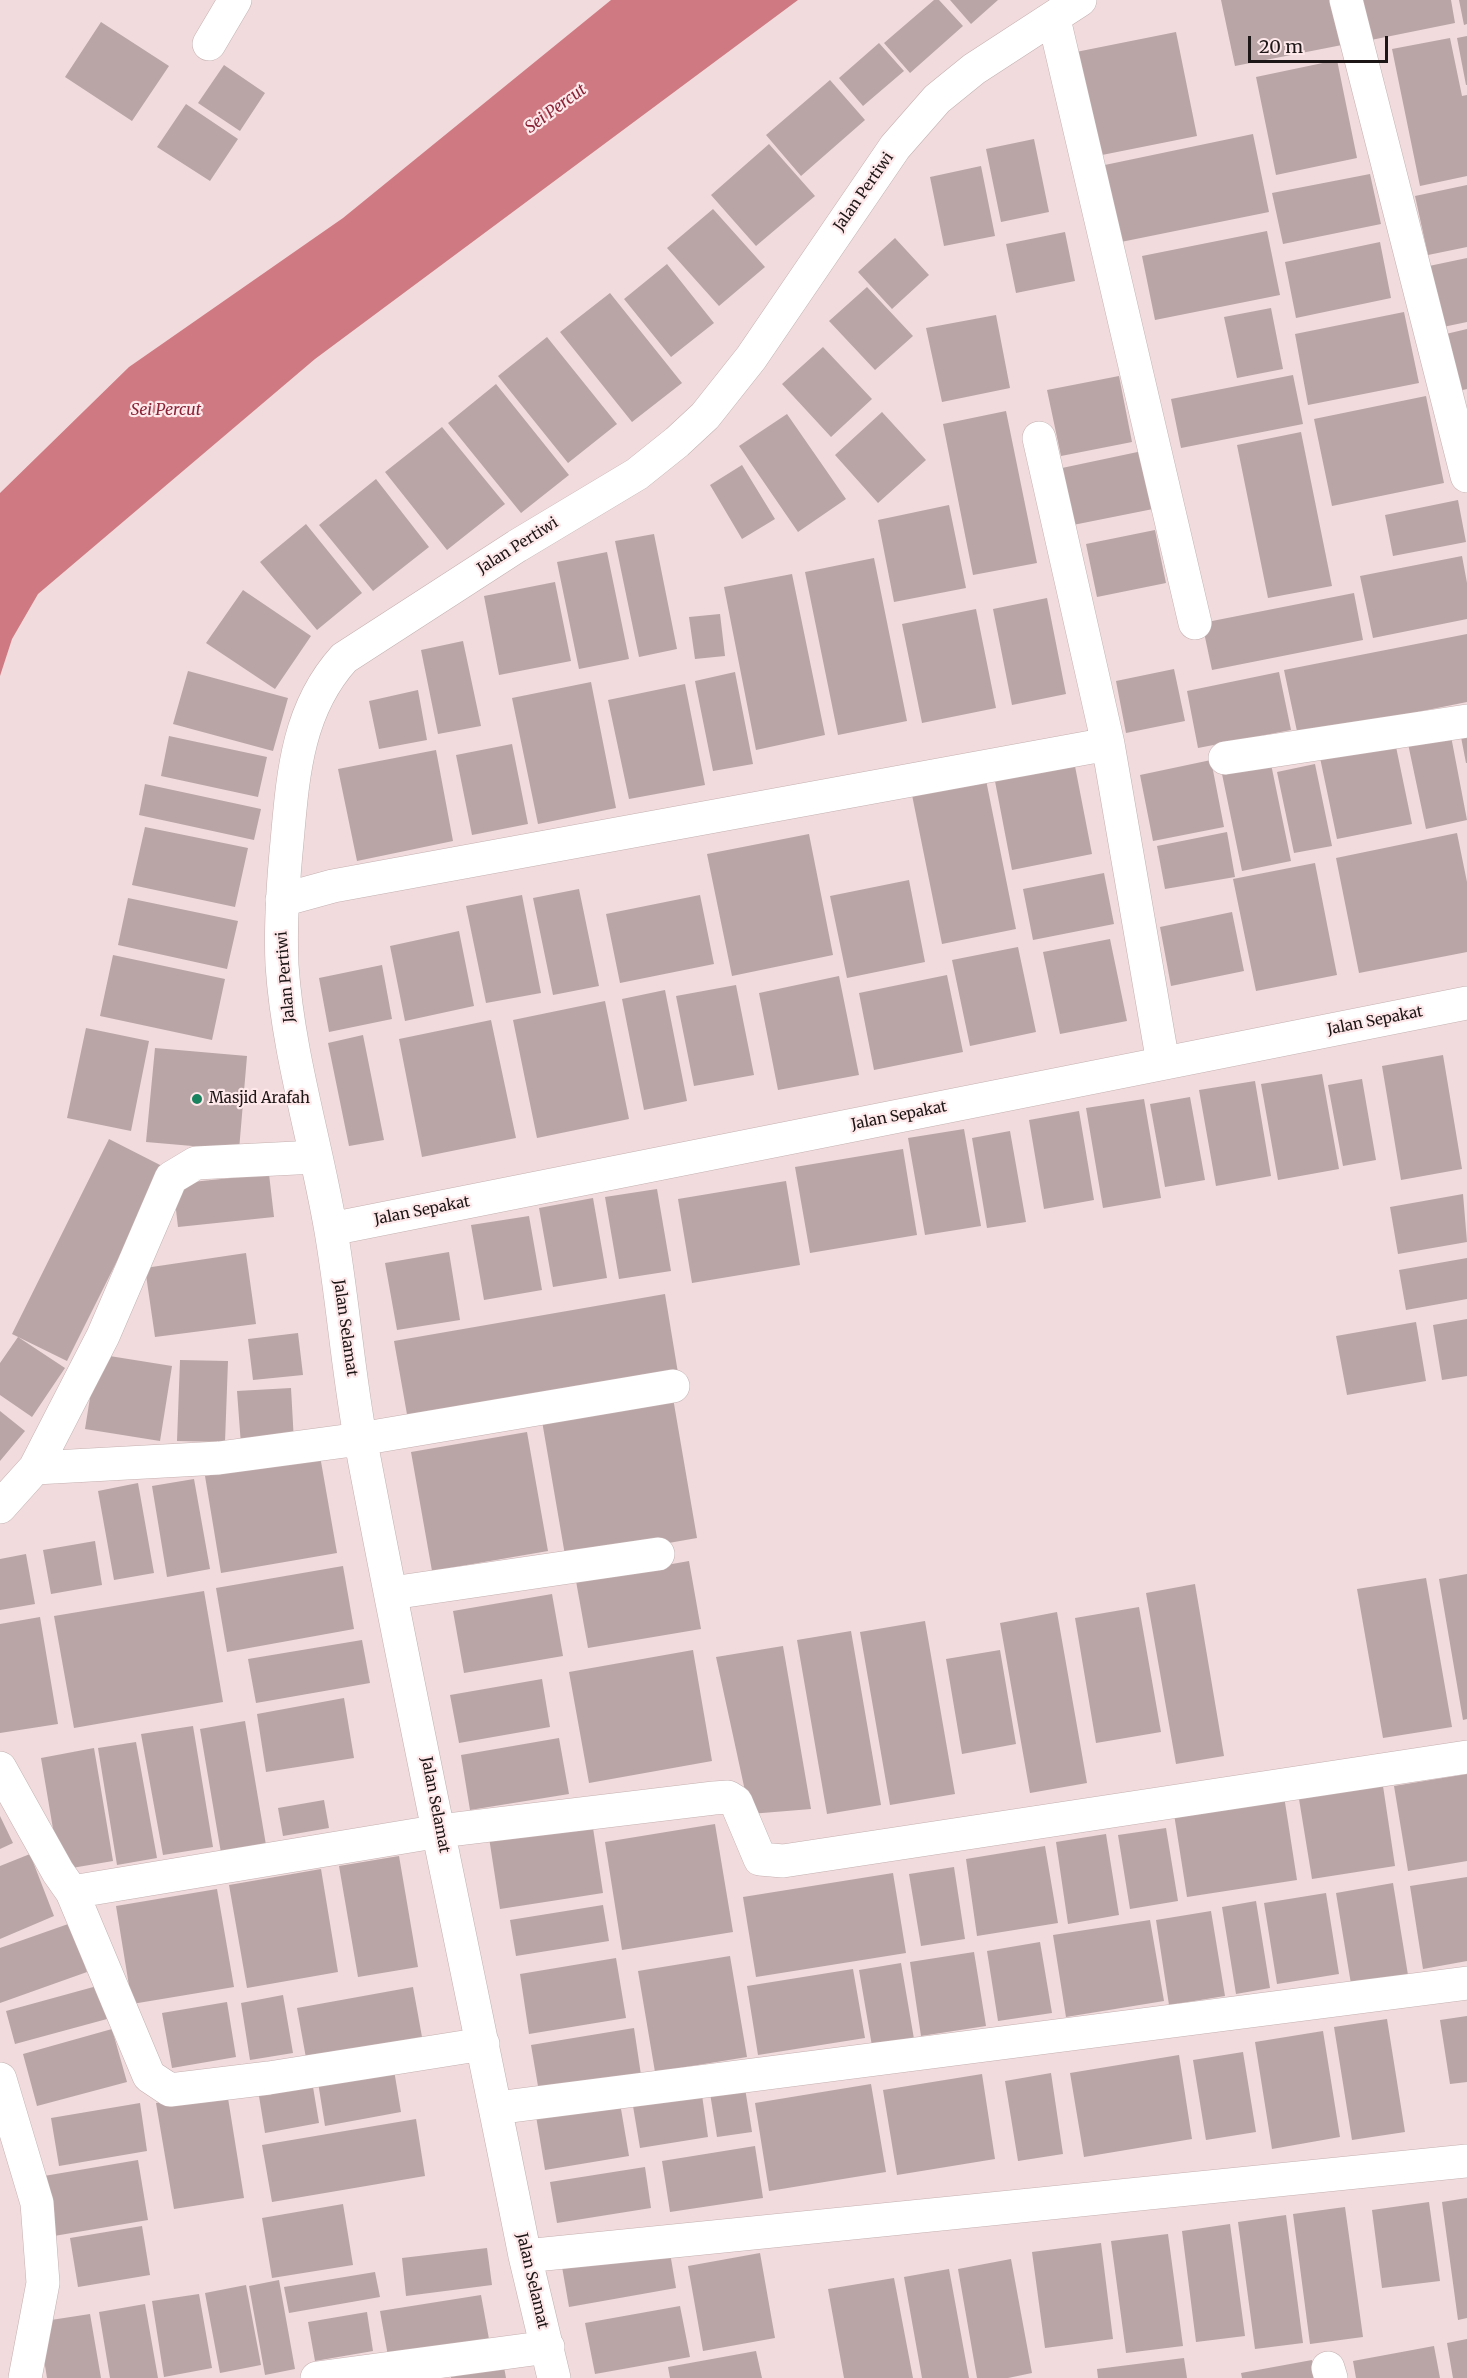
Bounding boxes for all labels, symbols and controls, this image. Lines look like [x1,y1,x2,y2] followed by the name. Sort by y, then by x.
[1251,24,1390,62] scale bar
[1259,35,1303,58] text: 20 m
[522,80,590,138] water label: Sei Percut
[830,149,898,235] street label: Jalan Pertiwi
[131,400,201,420] water label: Sei Percut
[474,514,562,578] street label: Jalan Pertiwi
[273,931,299,1023] street label: Jalan Pertiwi
[1326,1003,1424,1039] street label: Jalan Sepakat
[209,1090,310,1108] place label: Masjid Arafah
[190,1092,204,1106] marker: Masjid Arafah
[850,1098,948,1134] street label: Jalan Sepakat
[373,1193,471,1229] street label: Jalan Sepakat
[329,1278,361,1378] street label: Jalan Selamat
[417,1755,453,1855] street label: Jalan Selamat
[512,2231,552,2331] street label: Jalan Selamat

